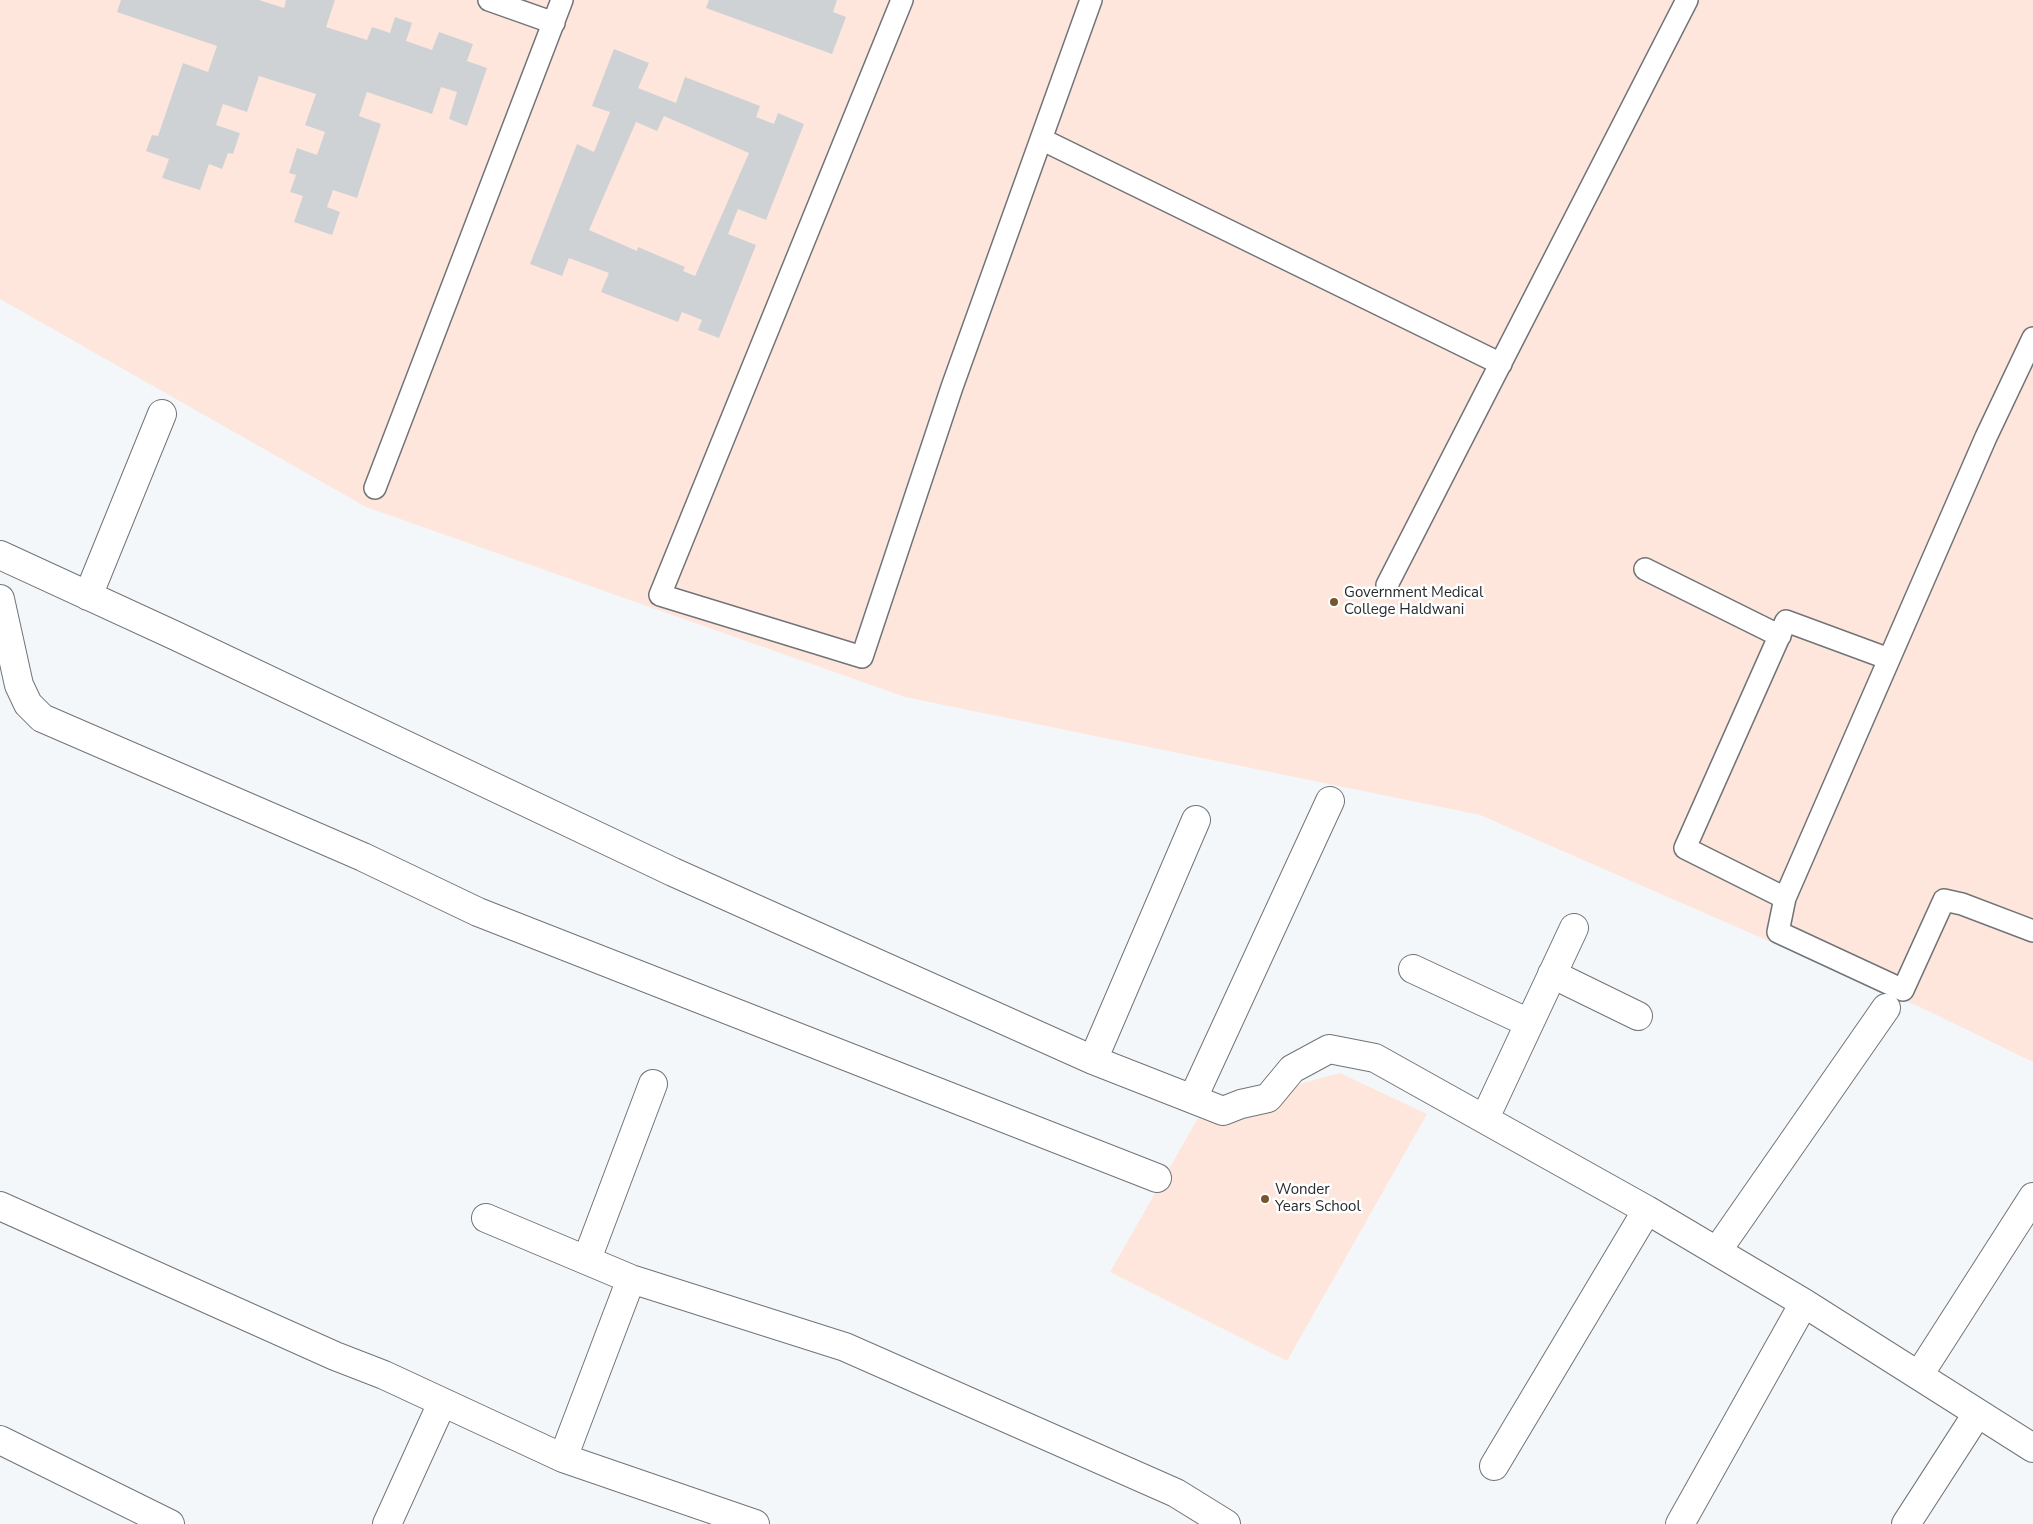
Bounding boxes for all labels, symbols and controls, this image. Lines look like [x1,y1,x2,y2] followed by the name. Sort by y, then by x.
[1344,584,1483,619] place label: Government Medical College Haldwani
[1328,596,1340,608] marker: Government Medical College Haldwani
[1275,1181,1361,1216] place label: Wonder Years School
[1259,1193,1271,1205] marker: Wonder Years School

